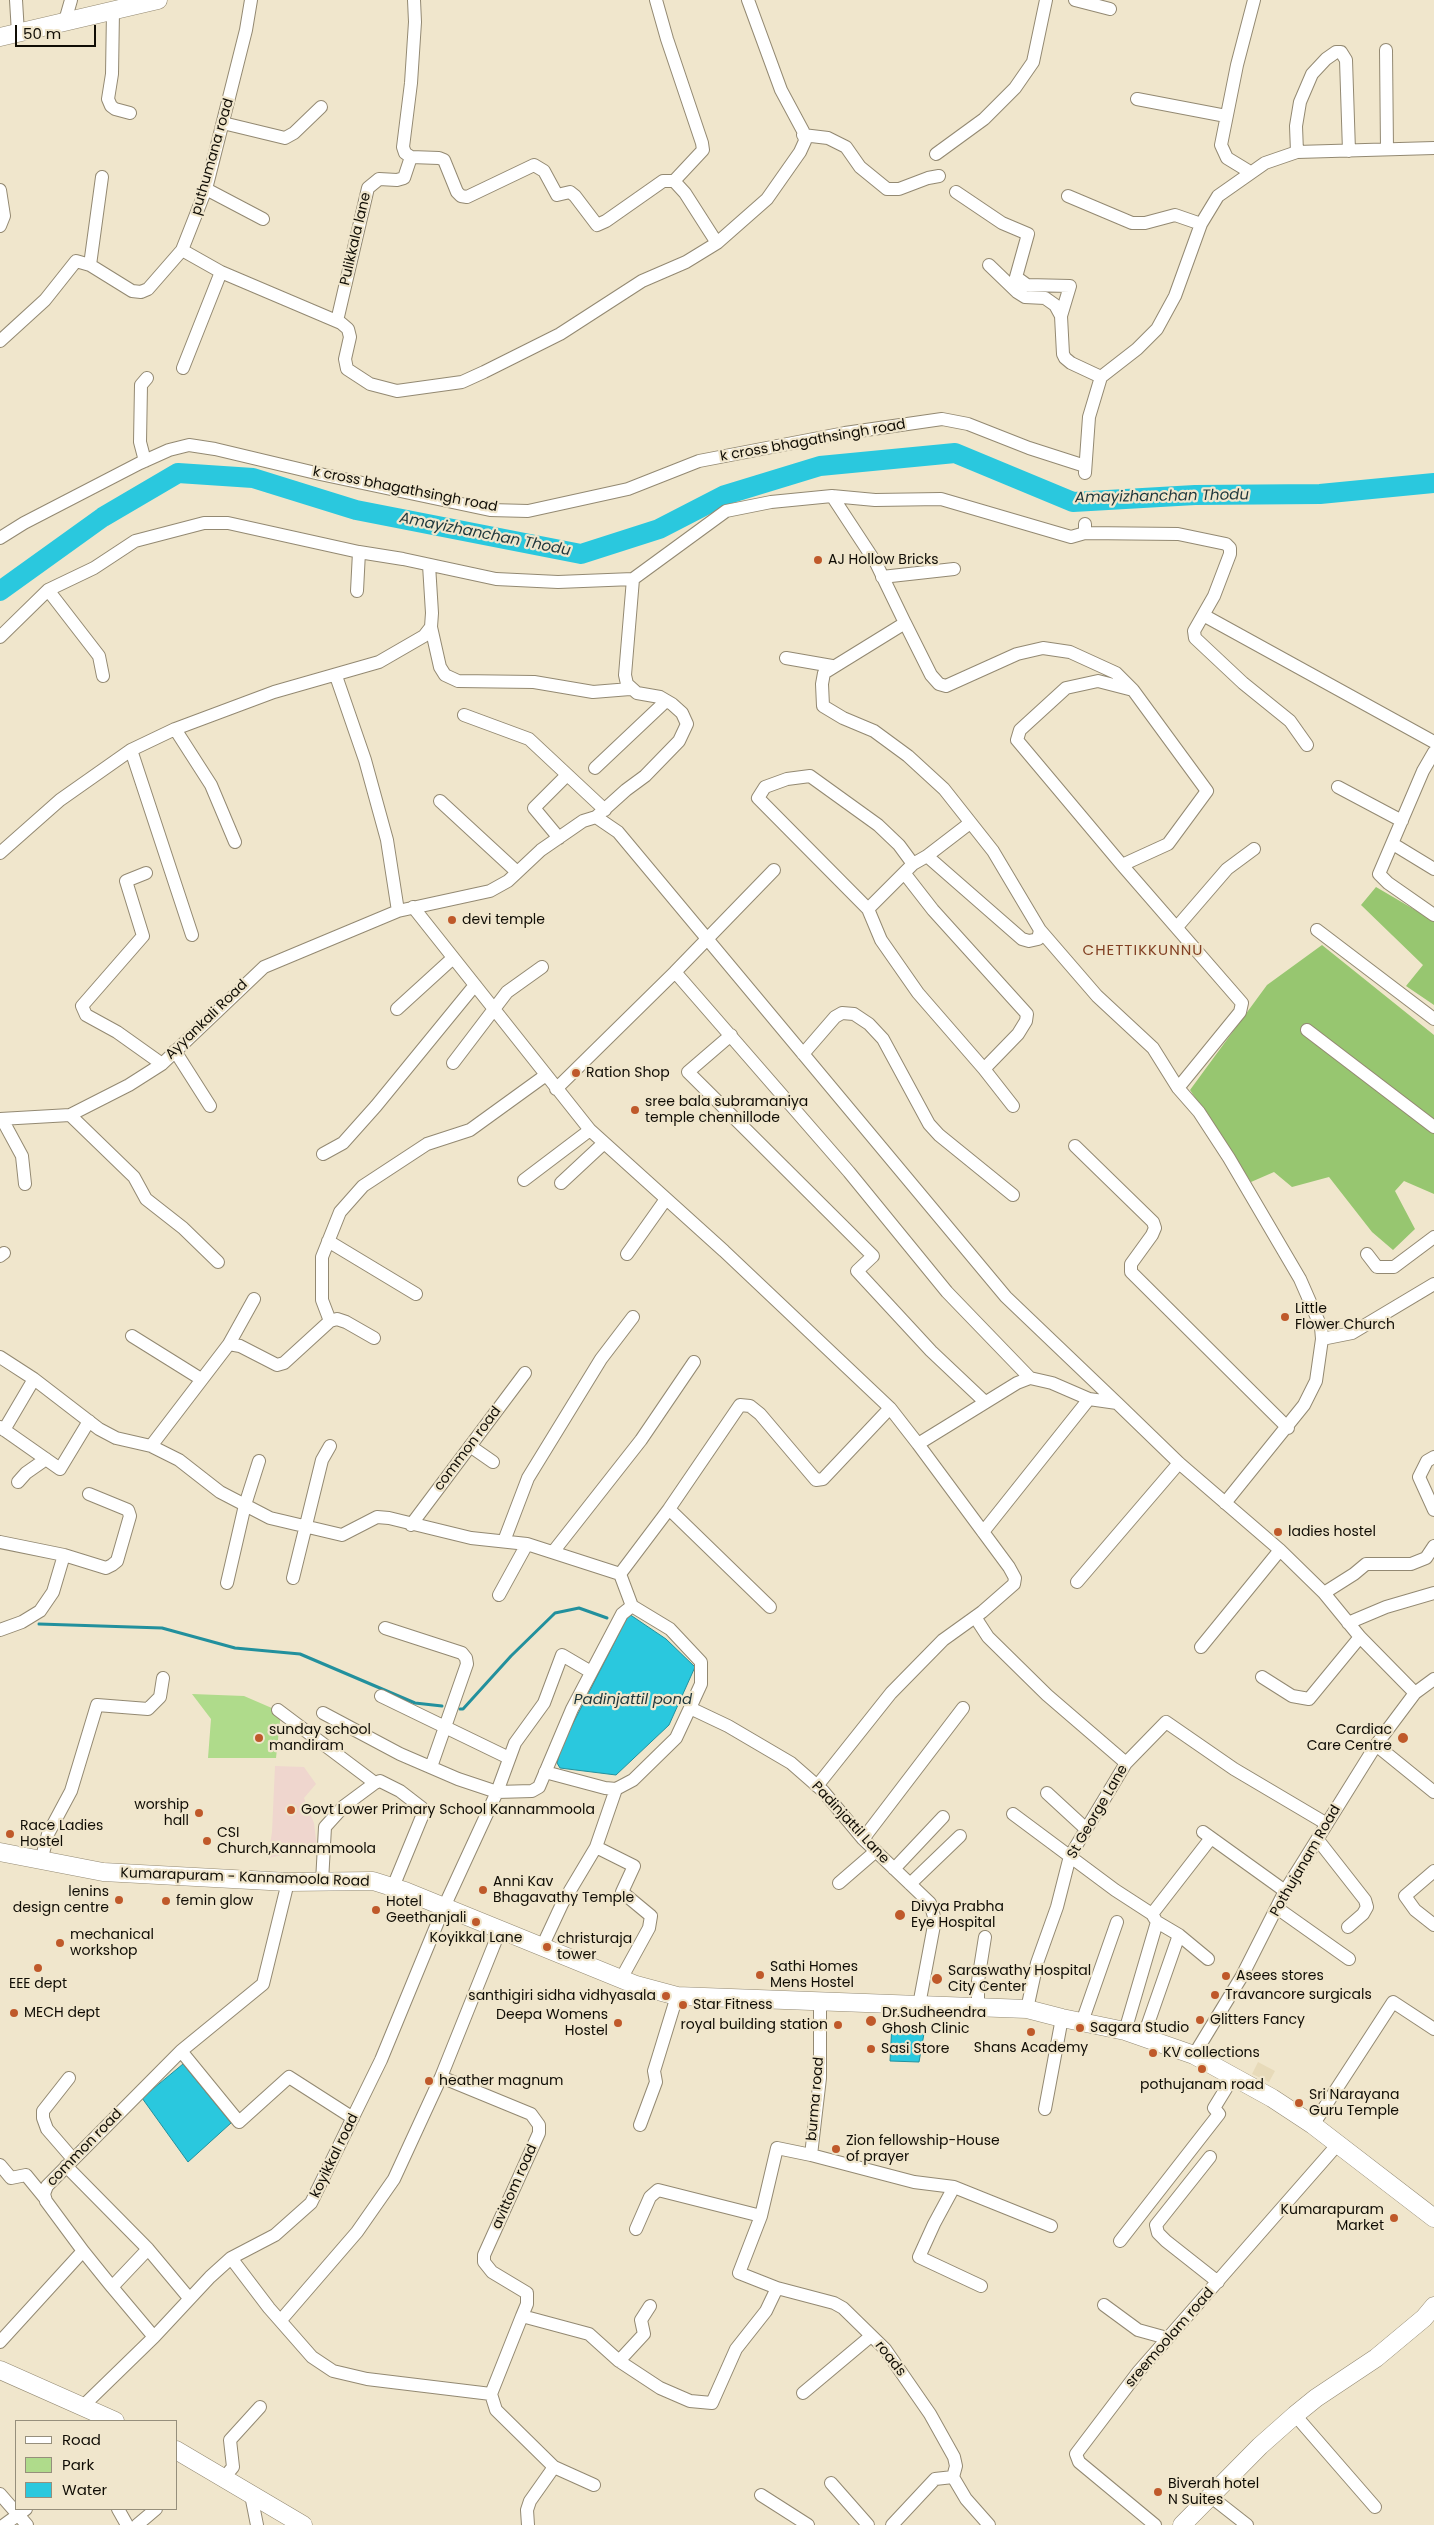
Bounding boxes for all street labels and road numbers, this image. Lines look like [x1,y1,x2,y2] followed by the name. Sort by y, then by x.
[188,97,238,217] street label: puthumana road
[337,191,375,287] street label: Pulikkala lane
[719,416,907,466] street label: k cross bhagathsingh road
[311,464,499,516] street label: k cross bhagathsingh road
[163,977,251,1063] street label: Ayyankali Road
[431,1404,505,1494] street label: common road
[1064,1762,1132,1862] street label: St George Lane
[808,1778,892,1868] street label: Padinjattil Lane
[1267,1802,1345,1920] street label: Pothujanam Road
[120,1865,370,1891] street label: Kumarapuram - Kannamoola Road
[804,2056,828,2142] street label: burma road
[44,2106,126,2190] street label: common road
[307,2111,363,2201] street label: koyikkal road
[489,2142,541,2232] street label: avittom road
[1122,2285,1218,2391] street label: sreemoolam road
[871,2338,909,2380] street label: roads

